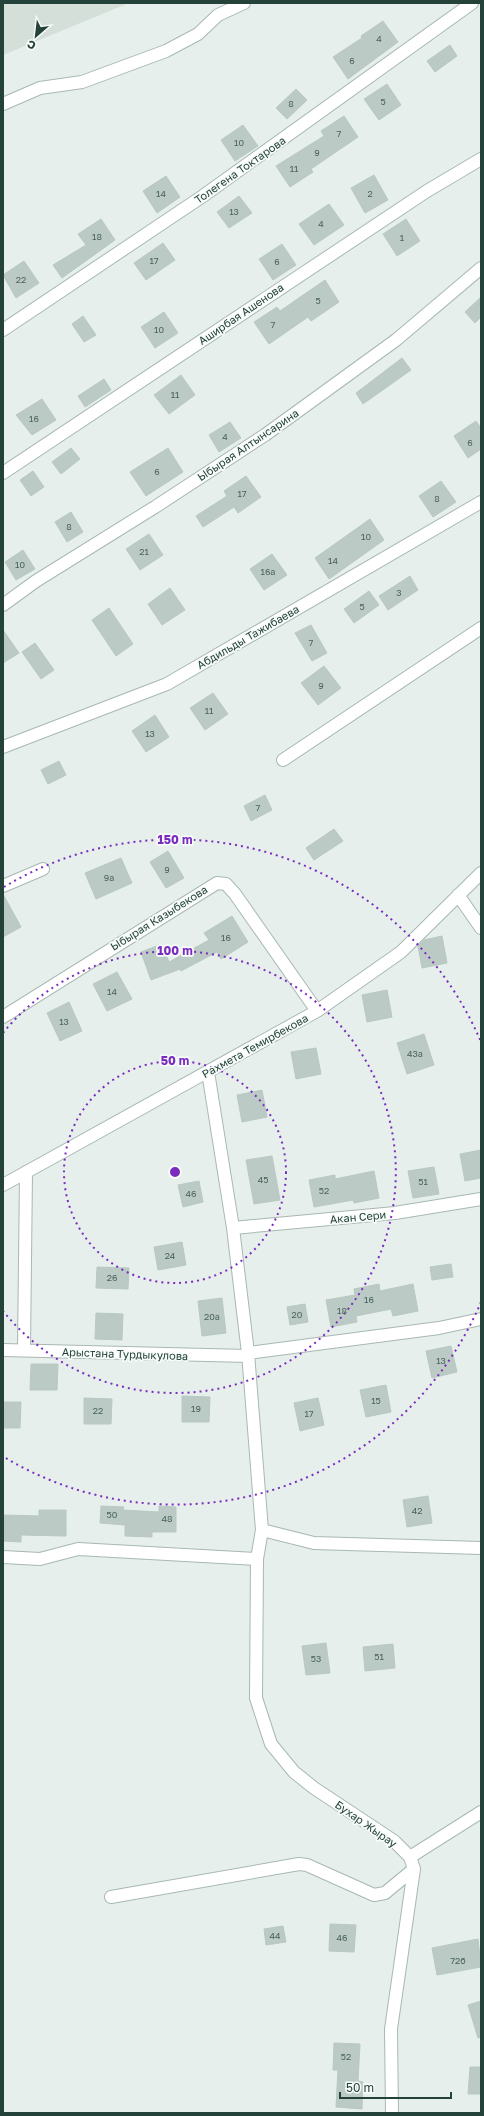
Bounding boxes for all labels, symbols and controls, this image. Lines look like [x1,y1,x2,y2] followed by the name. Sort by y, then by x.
[16,16,56,56] north arrow
[376,33,382,44] house number: 4
[24,38,38,53] text: С
[349,55,355,66] house number: 6
[380,96,386,107] house number: 5
[288,98,294,109] house number: 8
[337,128,342,139] house number: 7
[192,133,288,206] street label: Толегена Токтарова
[234,137,244,148] house number: 10
[314,147,320,158] house number: 9
[290,163,299,174] house number: 11
[156,188,166,199] house number: 14
[367,188,373,199] house number: 2
[229,206,239,217] house number: 13
[318,218,324,229] house number: 4
[92,231,102,242] house number: 18
[400,232,405,243] house number: 1
[149,255,159,266] house number: 17
[274,256,280,267] house number: 6
[16,274,26,285] house number: 22
[196,280,286,347] street label: Аширбая Ашенова
[315,295,321,306] house number: 5
[271,319,276,330] house number: 7
[154,324,164,335] house number: 10
[171,389,180,400] house number: 11
[195,406,301,483] street label: Ыбырая Алтынсарина
[29,413,39,424] house number: 16
[222,431,228,442] house number: 4
[467,437,473,448] house number: 6
[154,466,160,477] house number: 6
[237,488,247,499] house number: 17
[434,493,440,504] house number: 8
[66,521,72,532] house number: 8
[361,531,371,542] house number: 10
[139,546,149,557] house number: 21
[328,555,338,566] house number: 14
[15,559,25,570] house number: 10
[261,566,275,577] house number: 16а
[396,587,402,598] house number: 3
[359,601,365,612] house number: 5
[194,602,301,671] street label: Абдильды Тажибаева
[309,637,314,648] house number: 7
[318,680,324,691] house number: 9
[205,705,214,716] house number: 11
[145,728,155,739] house number: 13
[256,802,261,813] house number: 7
[158,832,192,847] text: 150 m
[164,864,170,875] house number: 9
[104,872,114,883] house number: 9а
[108,882,210,953] street label: Ыбырая Казыбекова
[221,932,231,943] house number: 16
[157,943,193,958] text: 100 m
[107,986,117,997] house number: 14
[199,1011,310,1080] street label: Рахмета Темирбекова
[59,1016,69,1027] house number: 13
[407,1048,423,1059] house number: 43а
[161,1053,189,1068] text: 50 m
[168,1165,182,1179] centre of rings
[258,1174,268,1185] house number: 45
[418,1176,428,1187] house number: 51
[319,1185,329,1196] house number: 52
[186,1188,196,1199] house number: 46
[329,1208,387,1225] street label: Акан Сери
[165,1250,176,1261] house number: 24
[107,1272,117,1283] house number: 26
[364,1294,374,1305] house number: 16
[337,1305,347,1316] house number: 18
[292,1309,303,1320] house number: 20
[204,1311,220,1322] house number: 20а
[62,1345,188,1362] street label: Арыстана Турдыкулова
[436,1355,446,1366] house number: 13
[371,1395,381,1406] house number: 15
[191,1403,201,1414] house number: 19
[93,1405,103,1416] house number: 22
[304,1408,314,1419] house number: 17
[412,1505,422,1516] house number: 42
[107,1509,118,1520] house number: 50
[162,1513,172,1524] house number: 48
[374,1651,384,1662] house number: 51
[311,1653,321,1664] house number: 53
[333,1797,400,1850] street label: Бухар Жырау
[270,1930,281,1941] house number: 44
[337,1932,347,1943] house number: 46
[450,1955,466,1966] house number: 72б
[341,2051,351,2062] house number: 52
[340,2074,451,2100] scale bar
[346,2080,374,2095] text: 50 m

